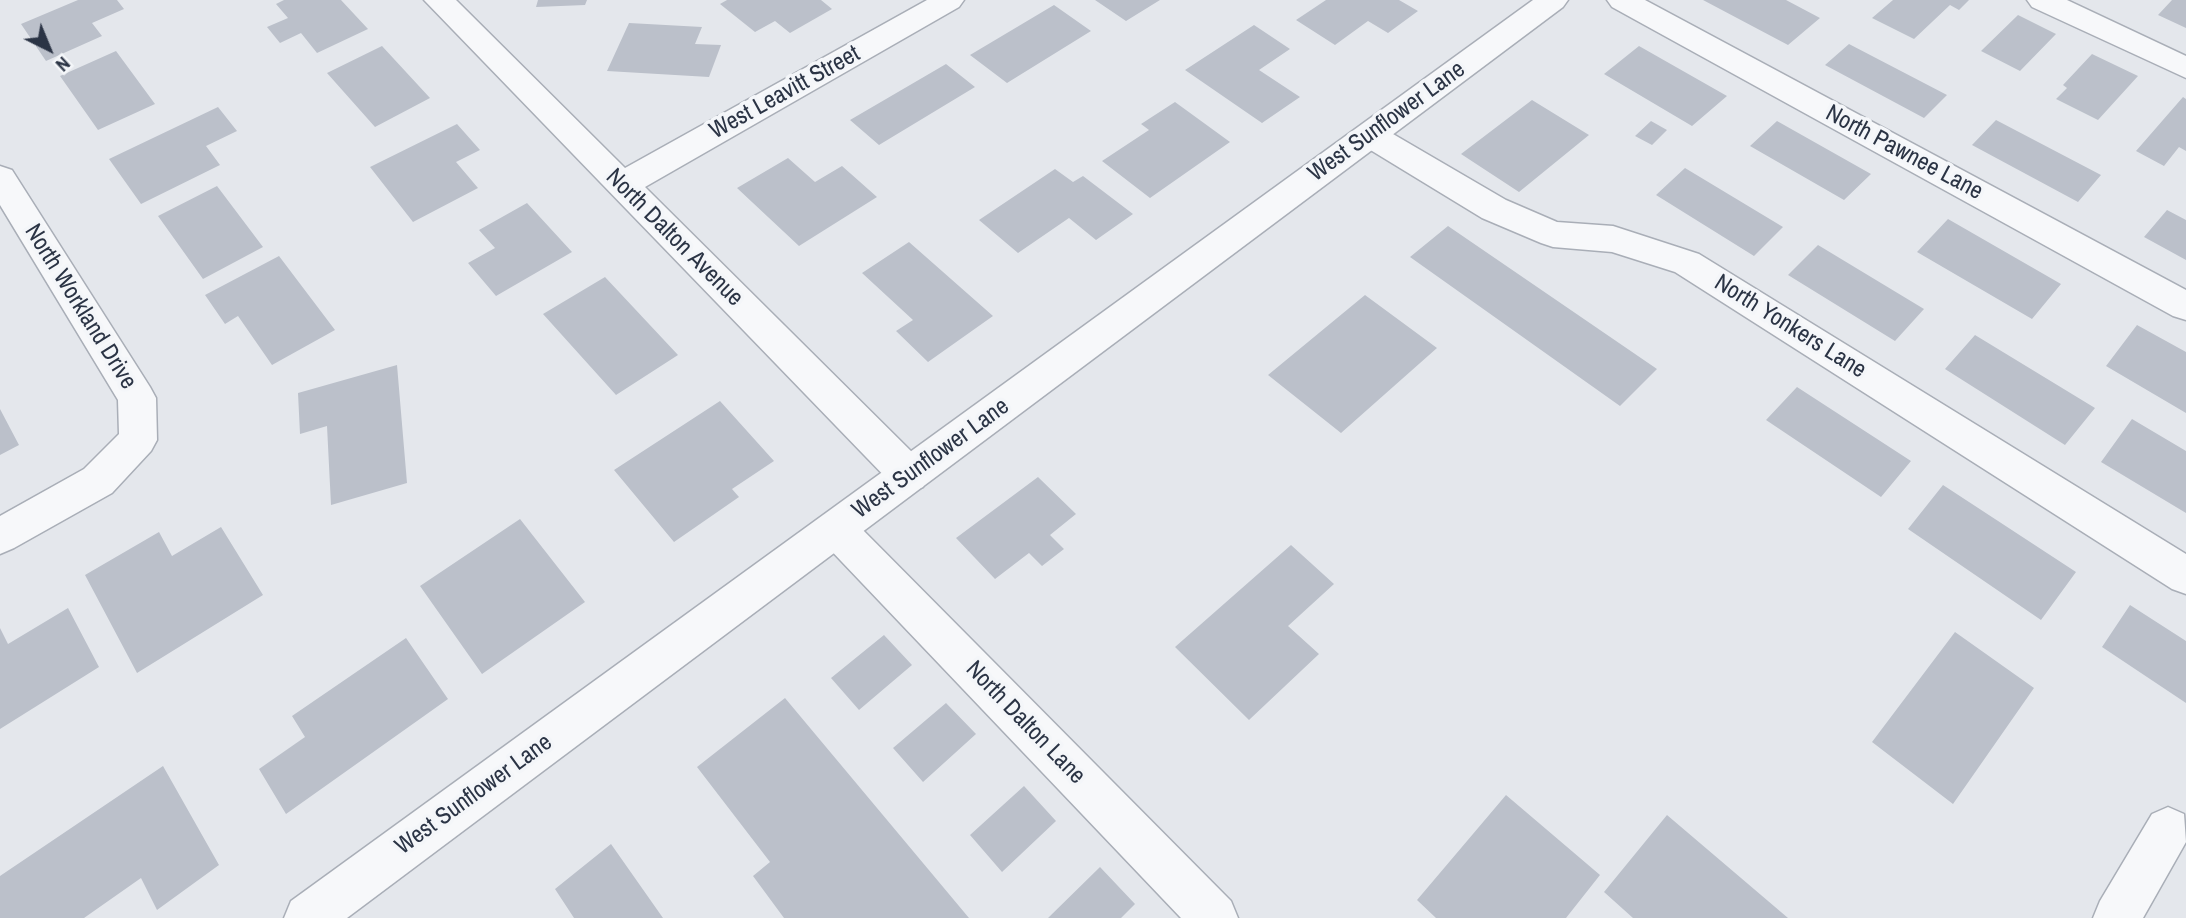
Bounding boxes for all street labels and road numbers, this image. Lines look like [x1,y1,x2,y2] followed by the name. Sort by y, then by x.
[705,40,865,146] street label: West Leavitt Street
[1303,55,1471,189] street label: West Sunflower Lane
[1820,99,1988,207] street label: North Pawnee Lane
[599,163,749,313] street label: North Dalton Avenue
[18,219,142,395] street label: North Workland Drive
[1709,269,1871,385] street label: North Yonkers Lane
[847,392,1015,526] street label: West Sunflower Lane
[959,656,1091,790] street label: North Dalton Lane
[390,728,558,862] street label: West Sunflower Lane

